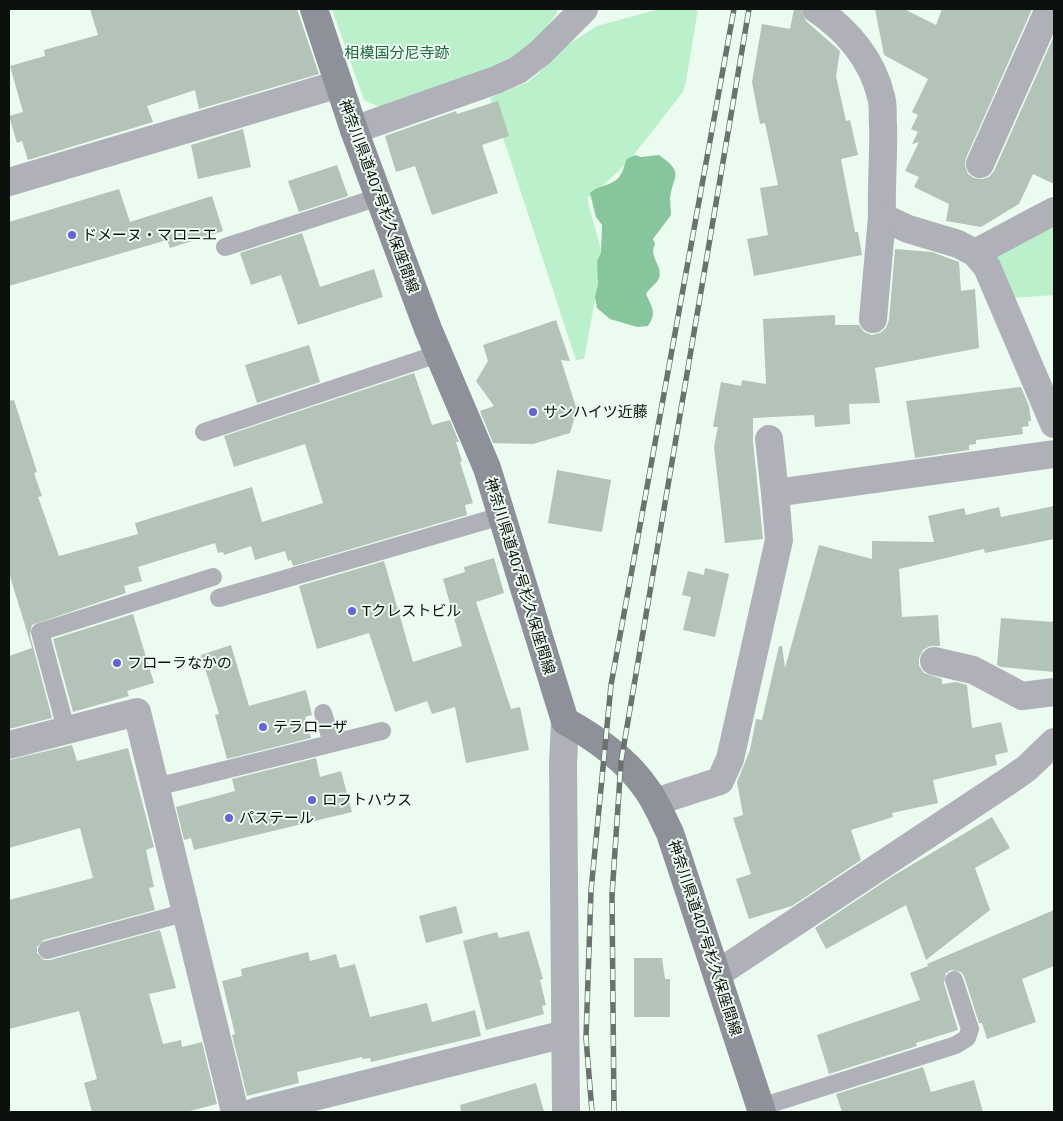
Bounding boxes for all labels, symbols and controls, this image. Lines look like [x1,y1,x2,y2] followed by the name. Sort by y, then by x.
[344,44,450,61] park label: 相模国分尼寺跡
[336,97,423,295] street label: 神奈川県道407号杉久保座間線
[82,226,217,243] place label: ドメーヌ・マロニエ
[66,229,78,241] marker: ドメーヌ・マロニエ
[543,403,648,420] place label: サンハイツ近藤
[527,406,539,418] marker: サンハイツ近藤
[482,475,559,676] street label: 神奈川県道407号杉久保座間線
[362,602,461,619] place label: Tクレストビル
[346,605,358,617] marker: Tクレストビル
[127,654,232,671] place label: フローラなかの
[111,657,123,669] marker: フローラなかの
[273,718,348,735] place label: テラローザ
[257,721,269,733] marker: テラローザ
[322,791,412,808] place label: ロフトハウス
[306,794,318,806] marker: ロフトハウス
[239,809,314,826] place label: パステール
[223,812,235,824] marker: パステール
[666,838,745,1038] street label: 神奈川県道407号杉久保座間線

